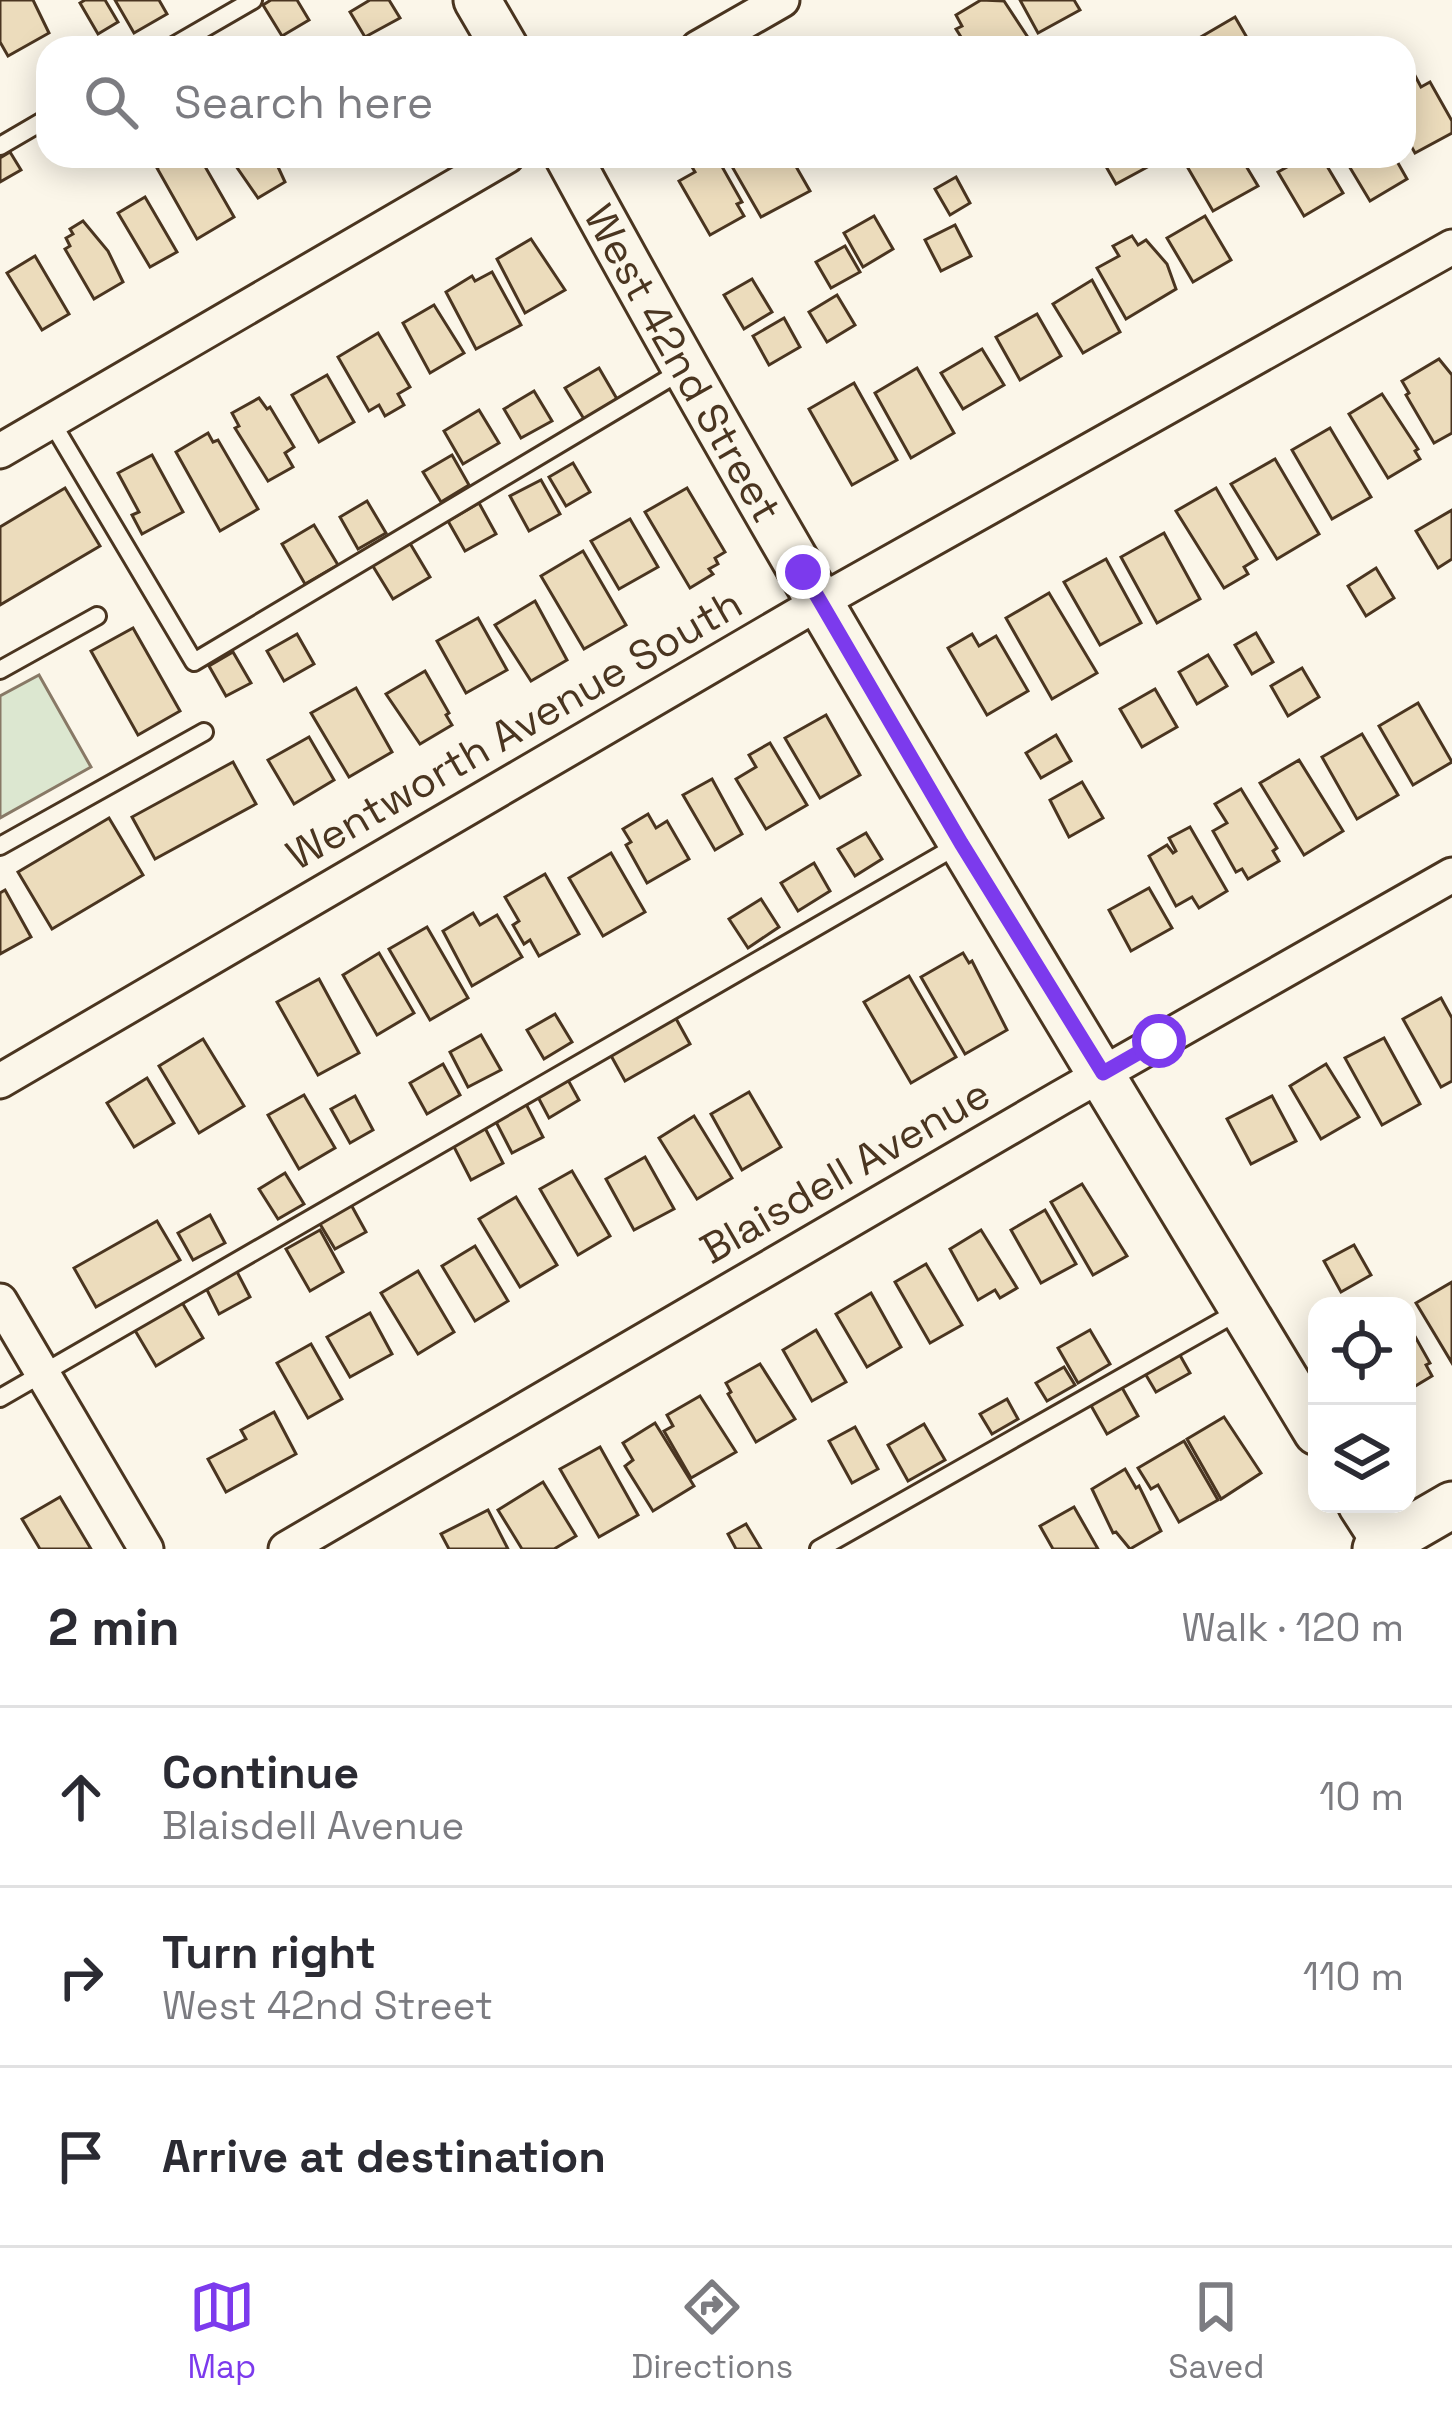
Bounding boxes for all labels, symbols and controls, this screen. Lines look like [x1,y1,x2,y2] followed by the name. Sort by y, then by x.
[36,36,1416,168] search box
[78,69,144,135] icon: search
[174,74,433,131] text: Search here
[573,195,794,531] street label: West 42nd Street
[776,545,830,599] route end
[277,577,751,881] street label: Wentworth Avenue South
[1132,1014,1186,1068] route start
[691,1067,999,1275] street label: Blaisdell Avenue
[1308,1297,1416,1513] map controls
[1308,1297,1416,1405] button: locate
[1308,1405,1416,1513] button: layers
[48,1595,180,1660] text: 2 min
[1182,1603,1404,1652] text: Walk · 120 m
[162,1744,359,1801] text: Continue
[48,1764,114,1830] icon: ahead
[1319,1772,1404,1821] text: 10 m
[162,1801,464,1850] text: Blaisdell Avenue
[162,1924,376,1981] text: Turn right
[48,1944,114,2010] icon: right
[1303,1952,1404,2001] text: 110 m
[162,1981,493,2030] text: West 42nd Street
[48,2124,114,2190] icon: arrive
[162,2128,606,2185] text: Arrive at destination
[188,2274,256,2388] tab: Map
[631,2274,793,2388] tab: Directions
[1168,2274,1264,2388] tab: Saved

